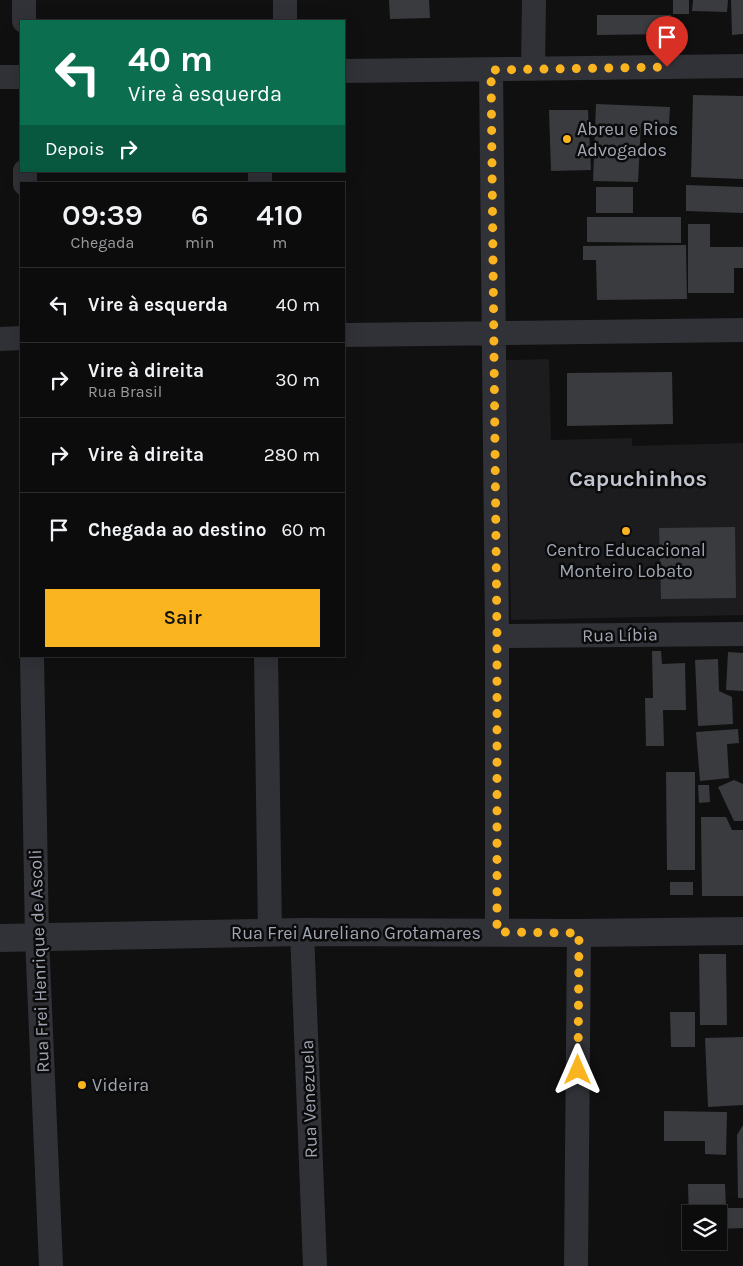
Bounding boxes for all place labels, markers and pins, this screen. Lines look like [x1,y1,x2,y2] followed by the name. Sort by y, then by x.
[646,16,688,67] pin
[577,118,678,161] place label: Abreu e Rios Advogados
[561,133,573,145] marker: Abreu e Rios Advogados
[620,525,632,537] marker: Centro Educacional Monteiro Lobato
[546,539,706,582] place label: Centro Educacional Monteiro Lobato
[92,1074,149,1096] place label: Videira
[76,1079,88,1091] marker: Videira

